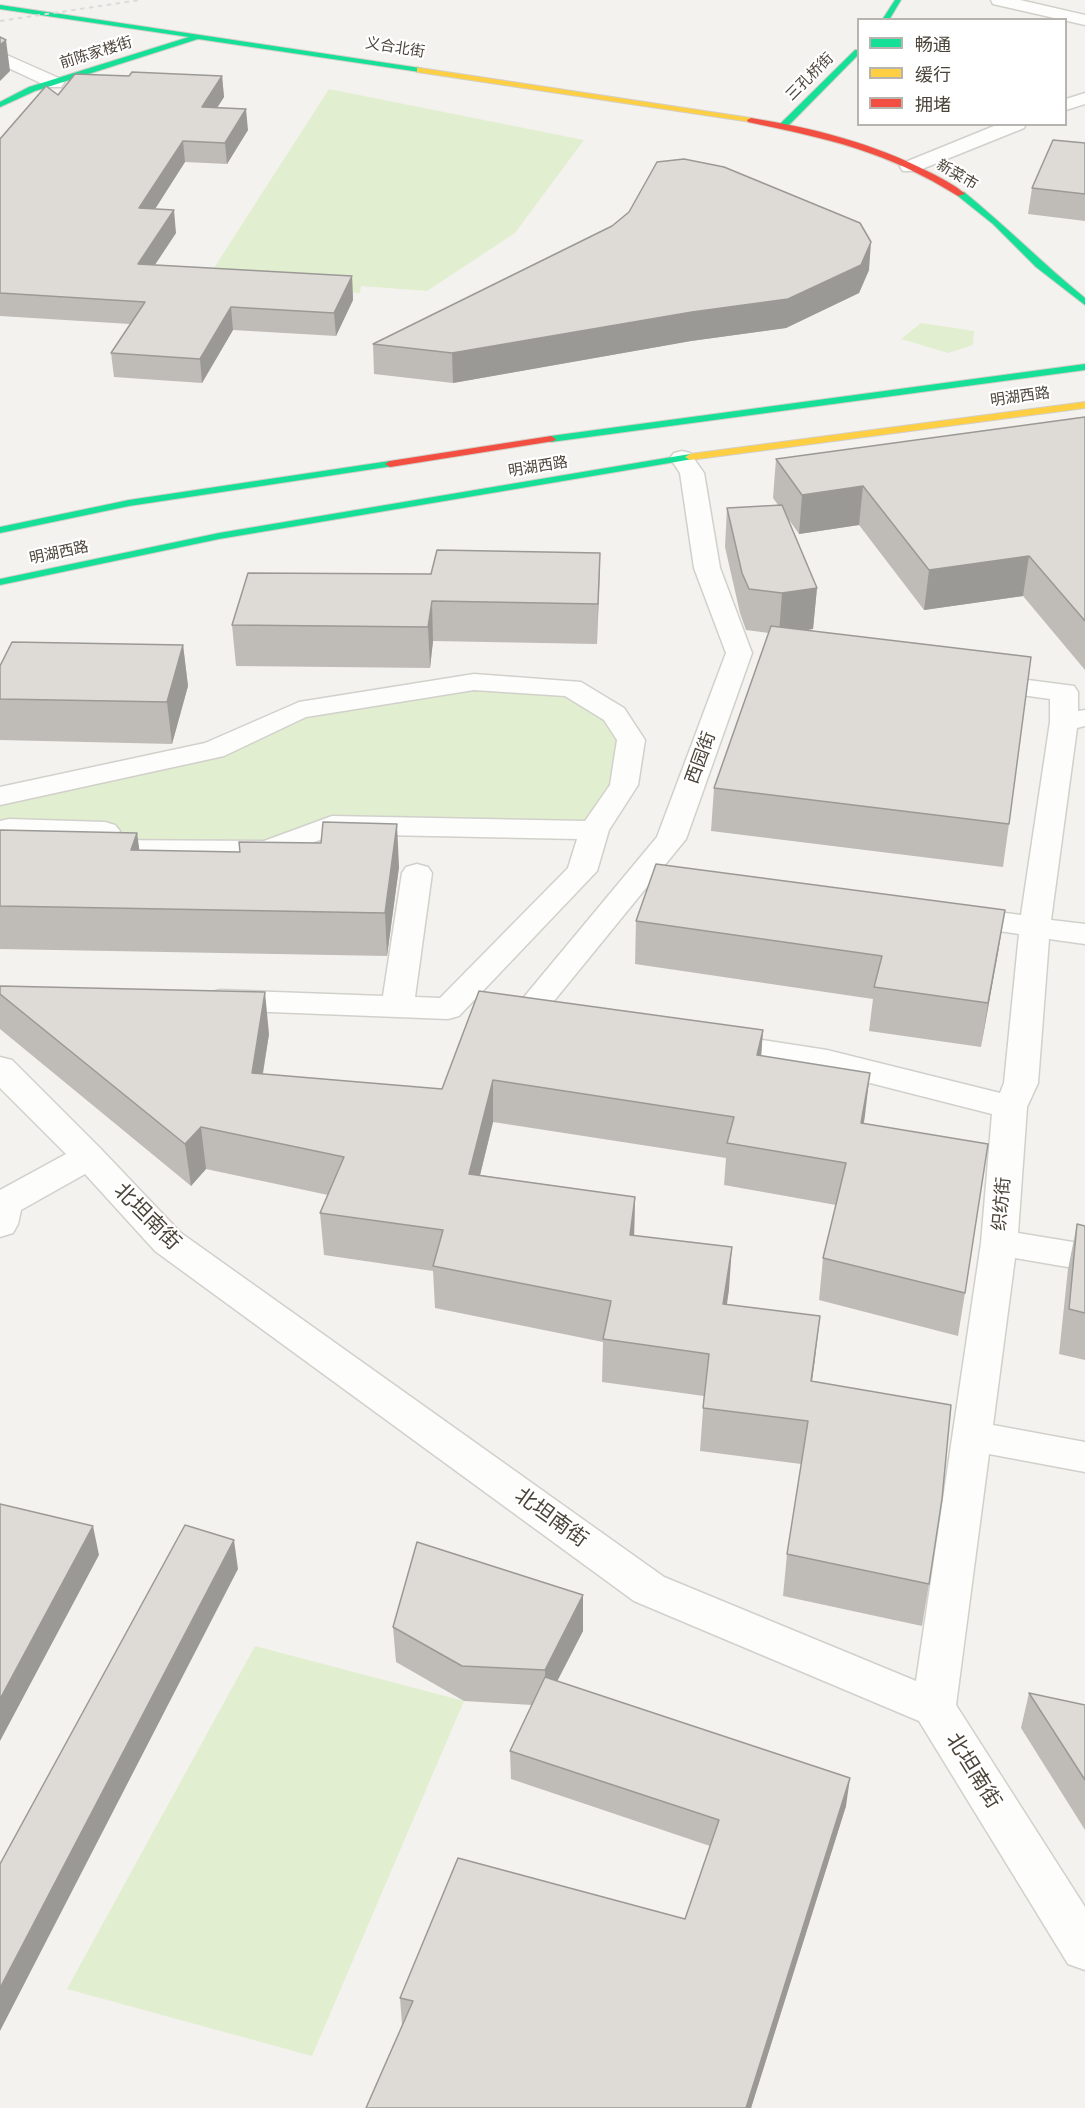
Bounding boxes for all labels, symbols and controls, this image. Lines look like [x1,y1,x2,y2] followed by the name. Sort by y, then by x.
[857,18,1067,126] legend
[915,32,951,56] text: 畅通
[58,33,134,73] street label: 前陈家楼街
[364,34,426,62] street label: 义合北街
[782,49,838,105] street label: 三孔桥街
[915,62,951,86] text: 缓行
[915,92,951,116] text: 拥堵
[933,156,981,194] street label: 新菜市
[989,384,1051,410] street label: 明湖西路
[507,453,569,481] street label: 明湖西路
[28,538,90,568] street label: 明湖西路
[682,729,720,787] street label: 西园街
[989,1176,1015,1232] street label: 织纺街
[108,1178,186,1256] street label: 北坦南街
[510,1483,592,1553] street label: 北坦南街
[940,1729,1006,1813] street label: 北坦南街

